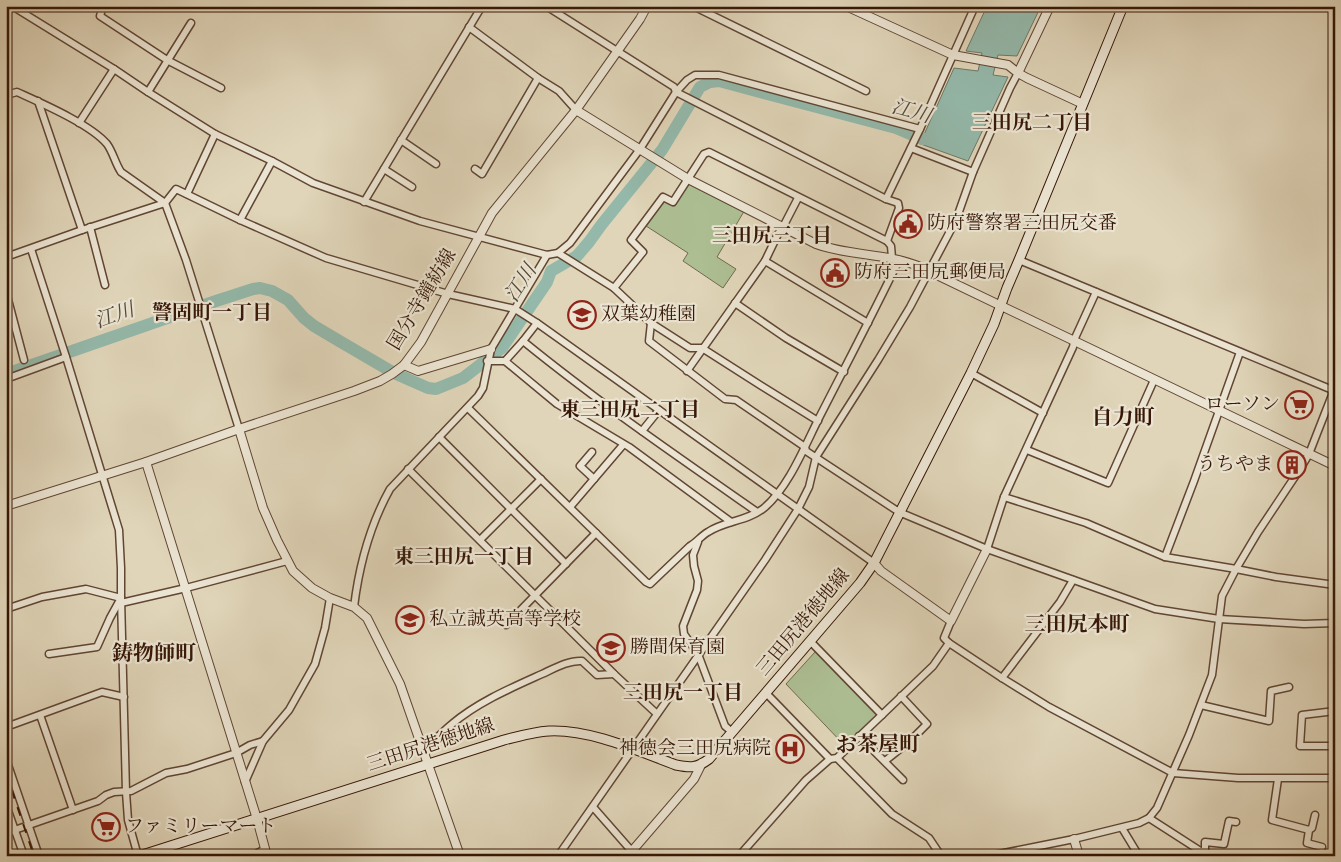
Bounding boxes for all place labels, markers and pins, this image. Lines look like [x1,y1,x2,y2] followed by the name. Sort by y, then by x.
[893,209,923,239] public building icon: 防府警察署三田尻交番
[927,211,1117,238] place label: 防府警察署三田尻交番
[820,258,850,288] public building icon: 防府三田尻郵便局
[854,260,1006,287] place label: 防府三田尻郵便局
[567,300,597,330] school or university icon: 双葉幼稚園
[601,302,696,329] place label: 双葉幼稚園
[1284,390,1314,420] supermarket icon: ローソン
[1205,392,1280,419] place label: ローソン
[1277,450,1307,480] building icon: うちやま
[1197,452,1273,479] place label: うちやま
[395,605,425,635] school or university icon: 私立誠英高等学校
[429,607,581,634] place label: 私立誠英高等学校
[596,633,626,663] school or university icon: 勝間保育園
[630,635,725,662] place label: 勝間保育園
[775,734,805,764] hospital icon: 神徳会三田尻病院
[619,736,771,763] place label: 神徳会三田尻病院
[91,812,121,842] supermarket icon: ファミリーマート
[125,814,277,841] place label: ファミリーマート

